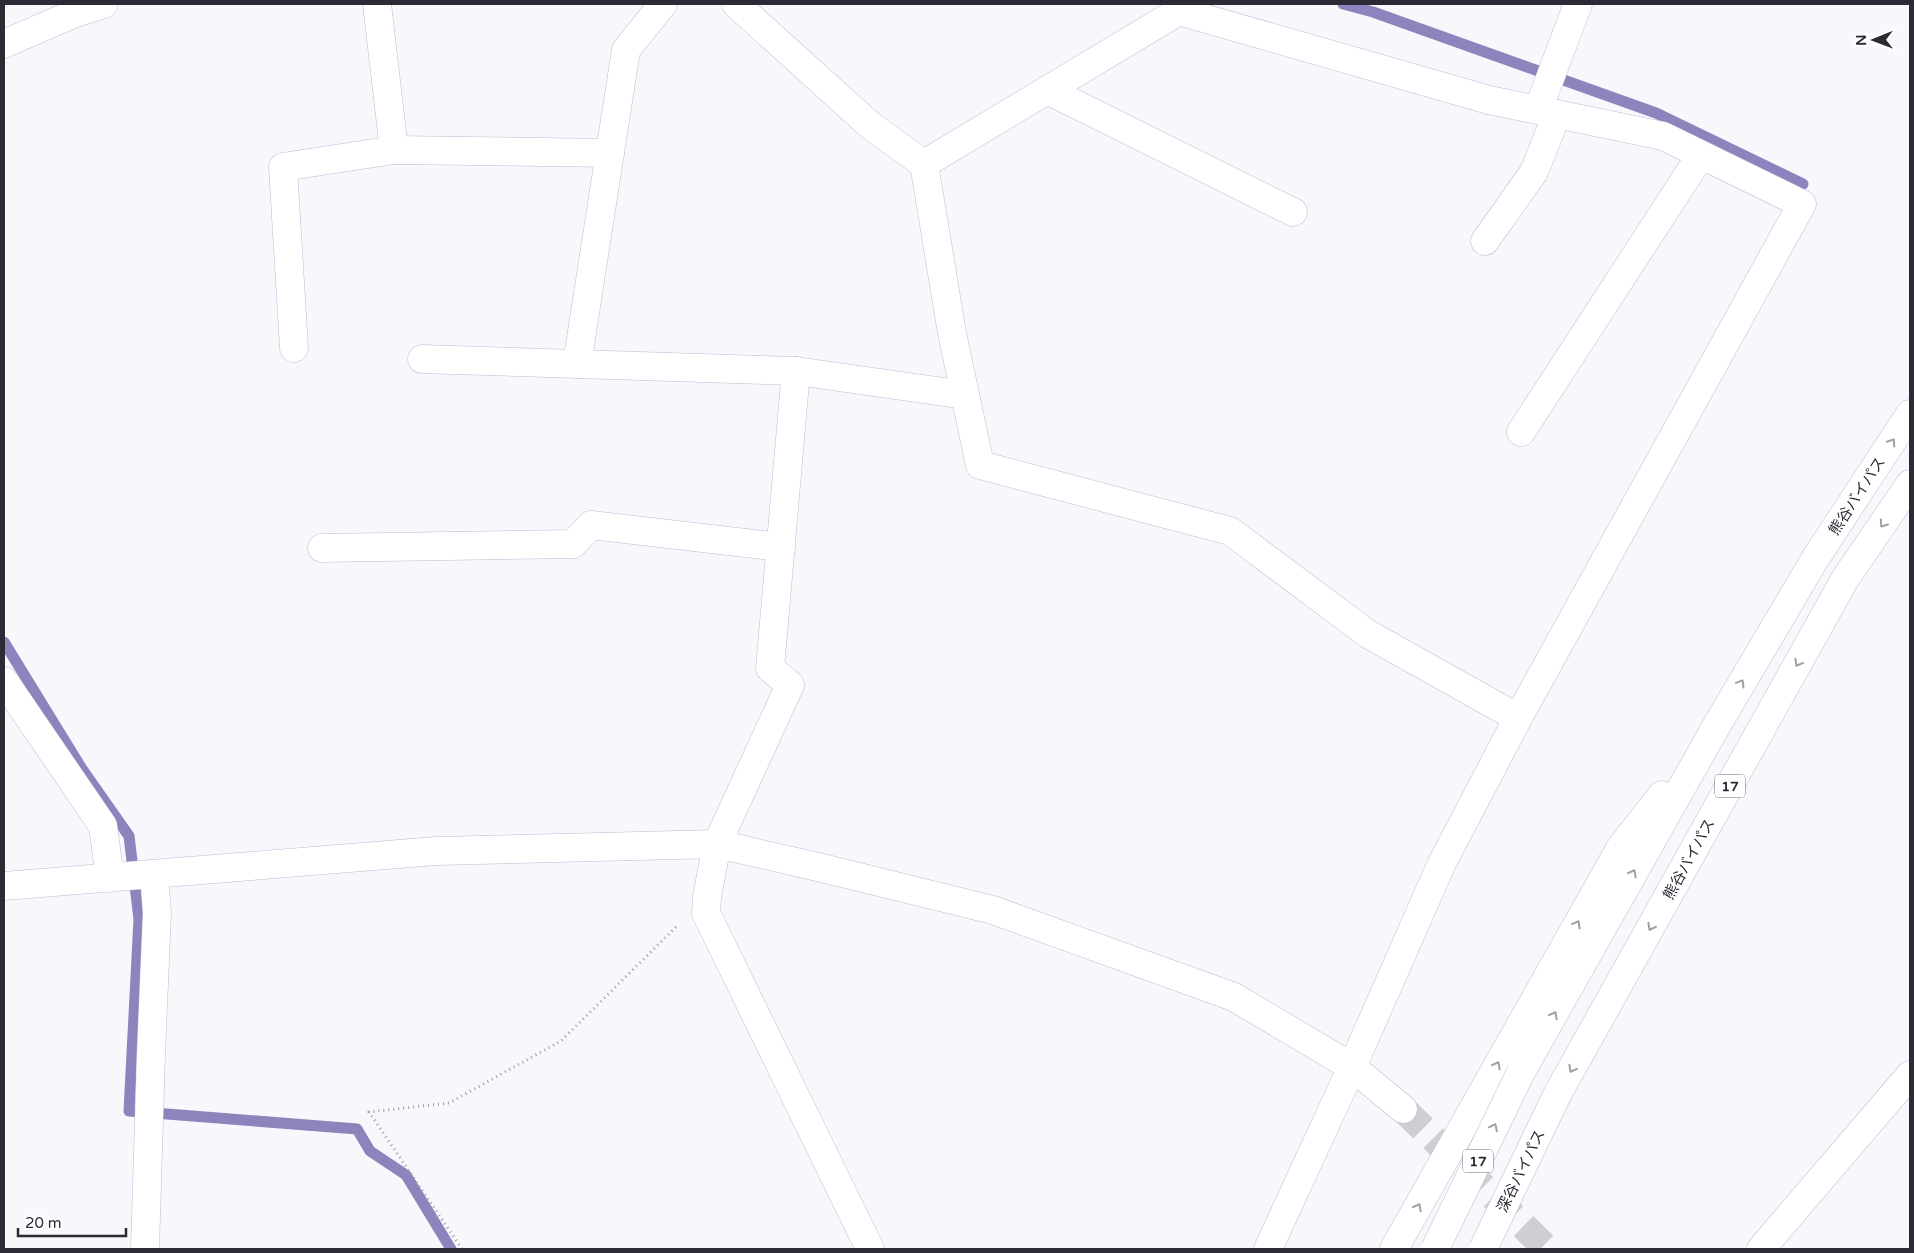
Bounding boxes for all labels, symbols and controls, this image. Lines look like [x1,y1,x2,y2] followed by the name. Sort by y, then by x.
[1849,15,1899,65] north arrow
[1853,34,1870,46] text: N
[1886,438,1896,447] one-way arrow
[1825,453,1889,539] street label: 熊谷バイパス
[1880,519,1889,528] one-way arrow
[1794,658,1804,667] one-way arrow
[1735,680,1745,689] one-way arrow
[1715,774,1745,798] road number: 17
[1659,815,1719,903] street label: 熊谷バイパス
[1627,869,1637,878] one-way arrow
[1571,920,1581,929] one-way arrow
[1647,922,1657,931] one-way arrow
[1547,1011,1557,1020] one-way arrow
[1491,1062,1501,1071] one-way arrow
[1568,1064,1578,1073] one-way arrow
[1488,1123,1499,1132] one-way arrow
[1493,1127,1549,1215] street label: 深谷バイパス
[1463,1150,1493,1172] road number: 17
[1411,1203,1421,1212] one-way arrow
[18,1206,125,1238] scale bar
[25,1214,62,1232] text: 20 m

